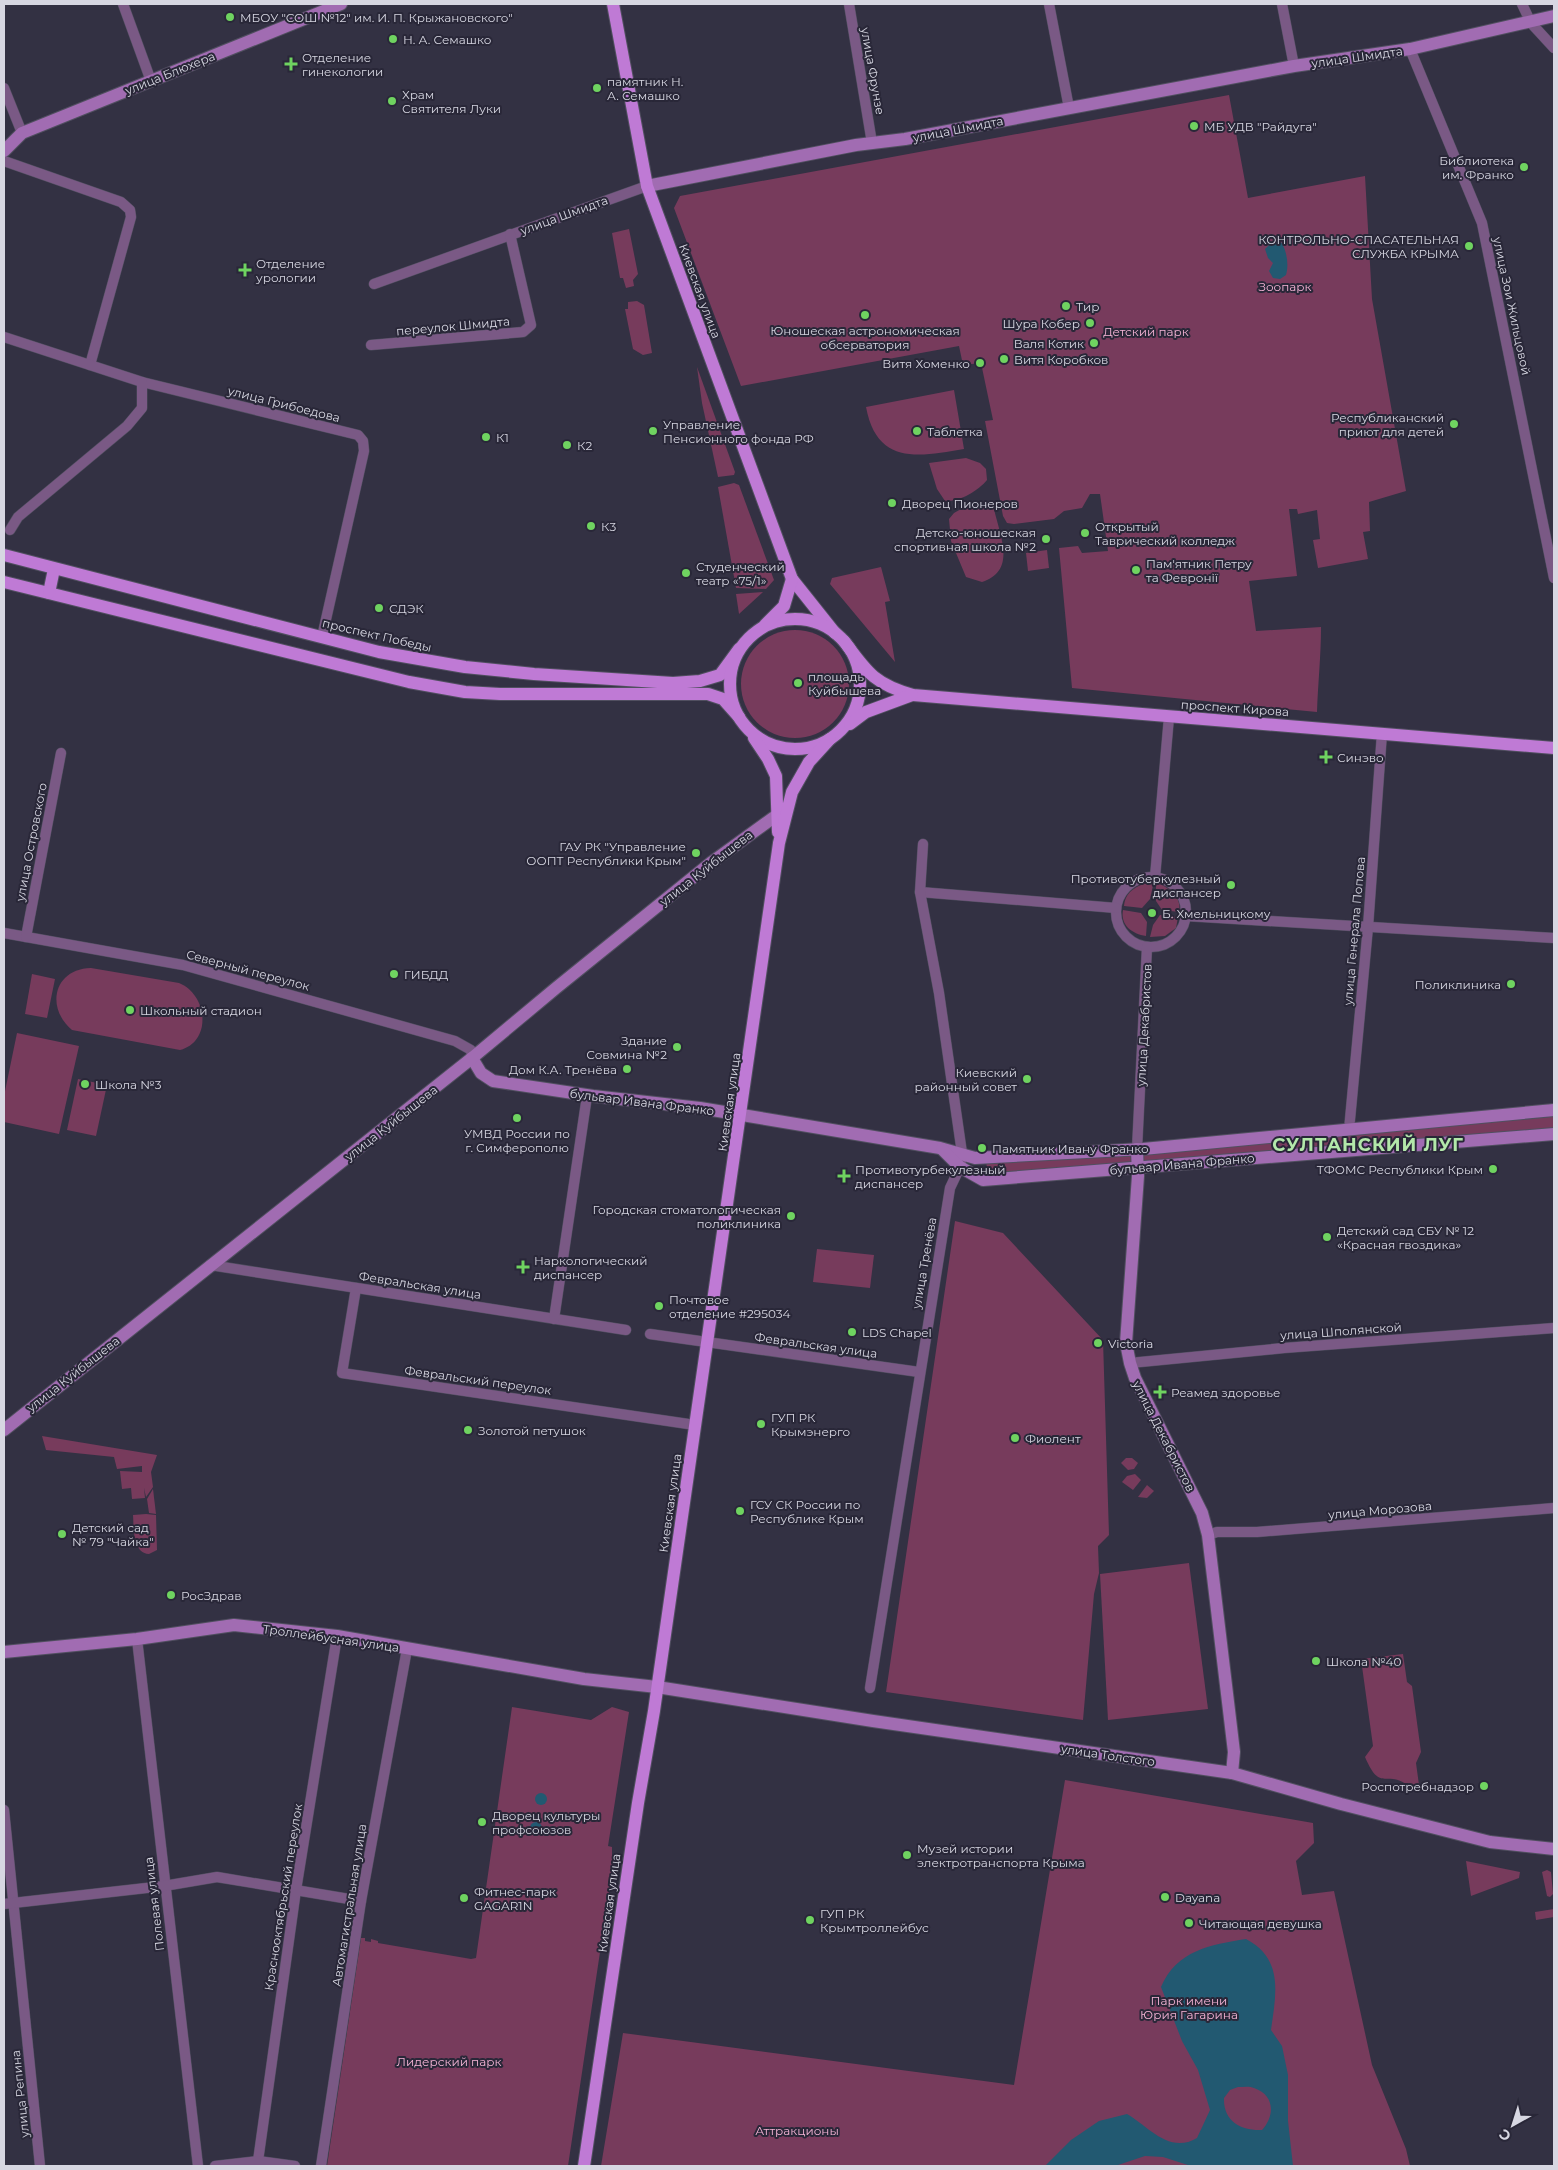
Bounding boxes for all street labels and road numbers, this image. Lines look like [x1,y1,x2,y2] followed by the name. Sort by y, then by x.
[858,25,888,116] street label: улица Фрунзе
[1309,43,1404,71] street label: улица Шмидта
[122,48,217,98] street label: улица Блюхера
[910,113,1005,145] street label: улица Шмидта
[517,192,610,238] street label: улица Шмидта
[1490,235,1534,376] street label: улица Зои Жильцовой
[676,242,724,340] street label: Киевская улица
[395,314,511,338] street label: переулок Шмидта
[225,383,342,425] street label: улица Грибоедова
[321,615,433,655] street label: проспект Победы
[1180,697,1290,719] street label: проспект Кирова
[12,781,50,904] street label: улица Островского
[656,827,755,910] street label: улица Куйбышева
[1340,856,1368,1007] street label: улица Генерала Попова
[185,946,311,994] street label: Северный переулок
[1133,963,1155,1088] street label: улица Декабристов
[715,1052,743,1152] street label: Киевская улица
[341,1082,440,1165] street label: улица Куйбышева
[569,1086,715,1118] street label: бульвар Ивана Франко
[1109,1150,1255,1178] street label: бульвар Ивана Франко
[908,1216,939,1311] street label: улица Тренёва
[358,1268,482,1302] street label: Февральская улица
[1279,1319,1402,1343] street label: улица Шполянской
[754,1329,878,1361] street label: Февральская улица
[23,1333,122,1416] street label: улица Куйбышева
[404,1362,552,1398] street label: Февральский переулок
[1129,1377,1199,1494] street label: улица Декабристов
[656,1453,684,1553] street label: Киевская улица
[1327,1498,1432,1522] street label: улица Морозова
[262,1621,400,1655] street label: Троллейбусная улица
[1059,1741,1156,1769] street label: улица Толстого
[261,1802,305,1992] street label: Краснооктябрьский переулок
[329,1823,369,1987] street label: Автомагистральная улица
[595,1853,623,1953] street label: Киевская улица
[141,1856,167,1952] street label: Полевая улица
[8,2050,32,2139] street label: улица Репина

